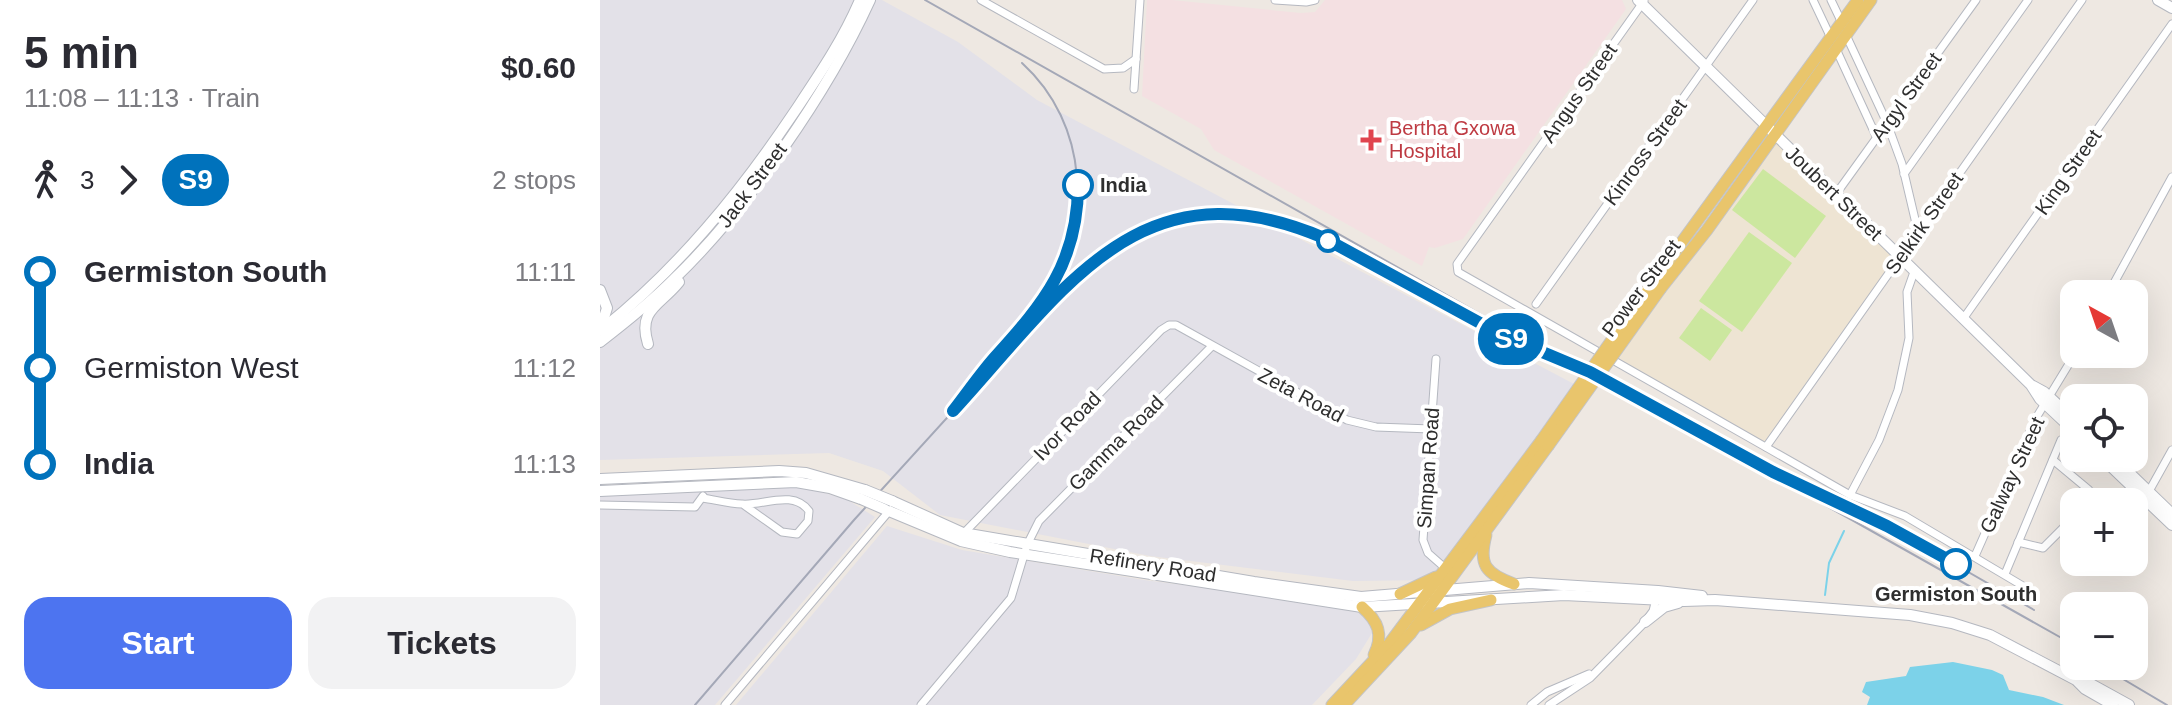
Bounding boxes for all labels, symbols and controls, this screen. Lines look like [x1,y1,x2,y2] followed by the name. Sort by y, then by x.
[24,28,139,77] text: 5 min
[1537,39,1621,147] street label: Angus Street
[1866,48,1946,146] street label: Argyl Street
[501,51,576,84] text: $0.60
[24,83,260,113] text: 11:08 – 11:13 · Train
[1599,94,1691,209] street label: Kinross Street
[1389,117,1517,162] place label: Bertha Gxowa Hospital
[2031,125,2106,219] street label: King Street
[1360,129,1382,151] marker: Bertha Gxowa Hospital
[713,138,791,232] street label: Jack Street
[1781,141,1887,245] street label: Joubert Street
[24,158,68,202] icon: walk
[106,158,150,202] icon: forward
[178,164,213,195] text: S9
[80,165,94,195] text: 3
[492,165,576,195] text: 2 stops
[1881,168,1967,278] street label: Selkirk Street
[1063,170,1093,200] marker: India
[1100,174,1148,196] place label: India
[1317,230,1339,252] unlabelled marker
[1597,235,1685,341] street label: Power Street
[84,255,327,288] text: Germiston South
[515,257,576,287] text: 11:11
[2060,280,2148,368] north arrow
[2060,280,2148,680] map controls
[1475,313,1547,365] line badge: S9
[1494,323,1528,354] text: S9
[84,351,299,384] text: Germiston West
[513,353,576,383] text: 11:12
[1255,363,1347,427] street label: Zeta Road
[2060,384,2148,472] button: locate
[1029,387,1105,465] street label: Ivor Road
[1064,391,1168,495] street label: Gamma Road
[1413,407,1443,529] street label: Simpan Road
[1975,413,2049,537] street label: Galway Street
[84,447,154,480] text: India
[513,449,576,479] text: 11:13
[2060,488,2148,576] button: +
[1088,544,1218,586] street label: Refinery Road
[1941,549,1971,579] marker: Germiston South
[1875,583,2037,605] place label: Germiston South
[2060,592,2148,680] button: −
[24,597,292,689] button: Start
[308,597,576,689] button: Tickets

